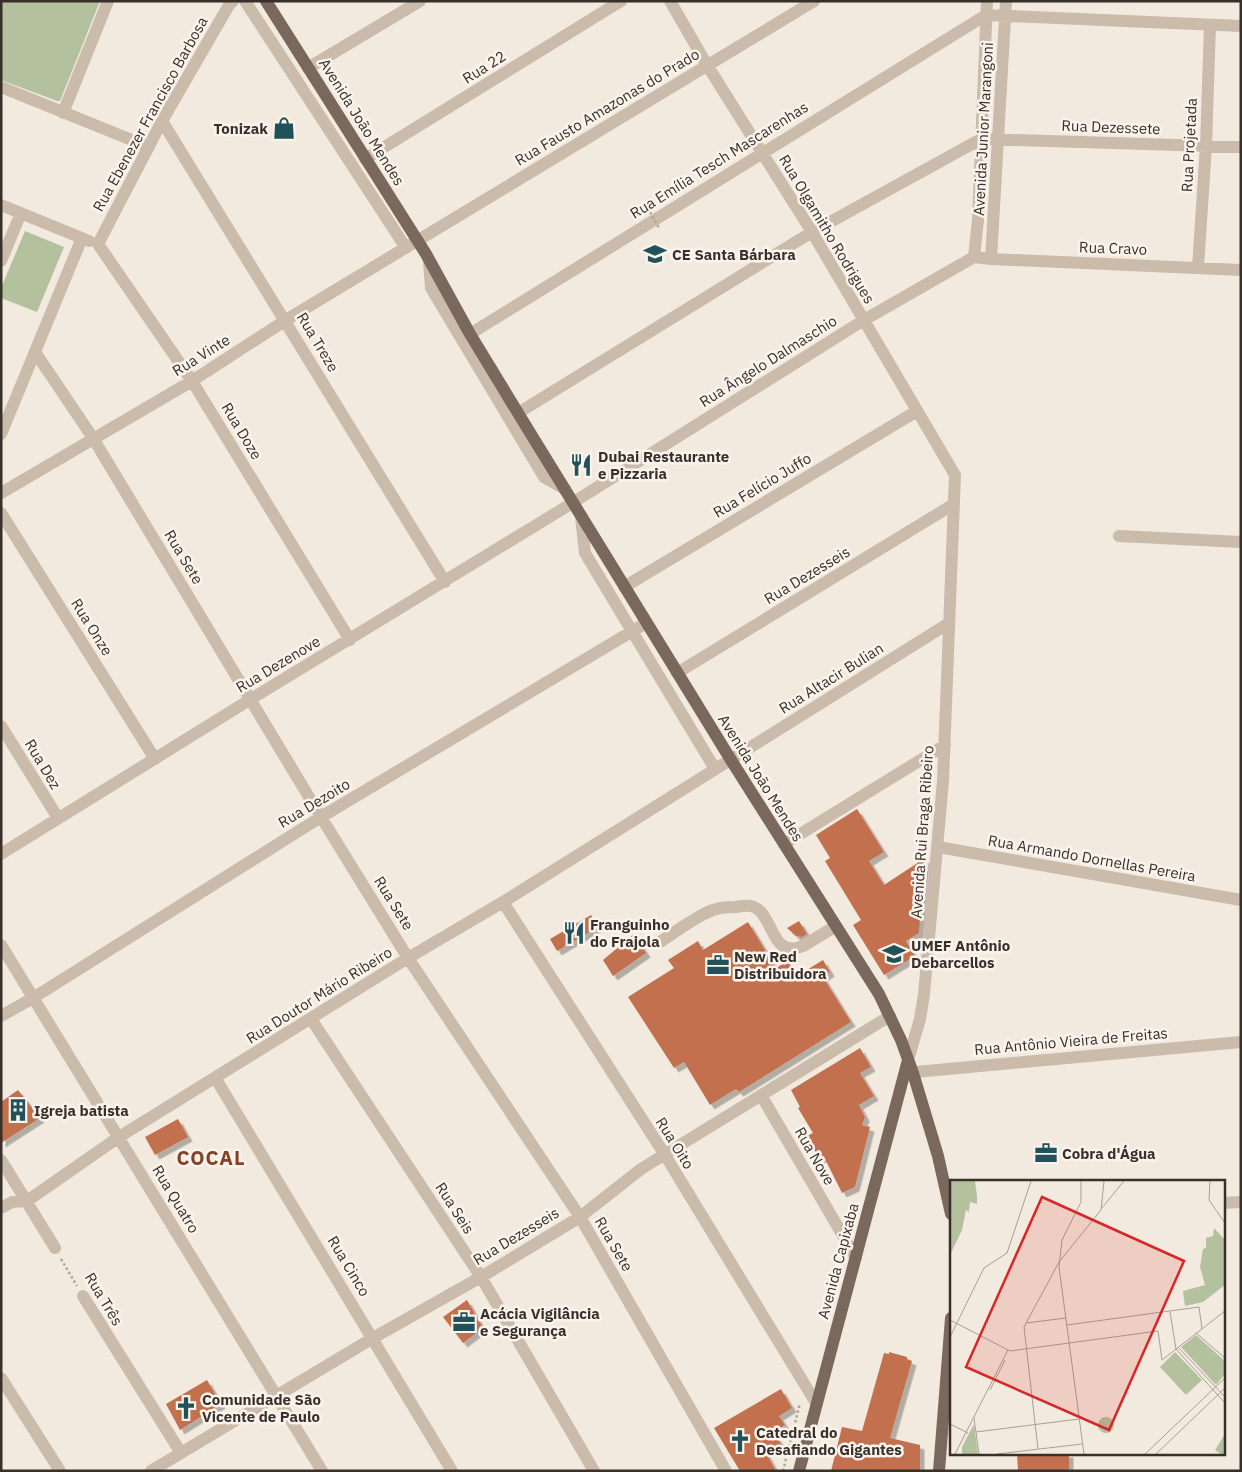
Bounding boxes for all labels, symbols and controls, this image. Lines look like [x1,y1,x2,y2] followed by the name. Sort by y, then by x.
[88,13,212,215] street label: Rua Ebenezer Francisco Barbosa
[969,42,997,216] street label: Avenida Junior Marangoni
[511,44,703,170] street label: Rua Fausto Amazonas do Prado
[459,46,509,88] street label: Rua 22
[315,55,409,189] street label: Avenida João Mendes
[626,97,812,223] street label: Rua Emília Tesch Mascarenhas
[1177,97,1201,193] street label: Rua Projetada
[271,115,297,141] shop icon: Tonizak
[1061,116,1161,138] street label: Rua Dezessete
[214,119,268,138] place label: Tonizak
[775,151,879,307] street label: Rua Olgamitho Rodrigues
[1079,237,1147,259] street label: Rua Cravo
[642,241,668,267] school or university icon: CE Santa Bárbara
[672,245,796,264] place label: CE Santa Bárbara
[293,309,343,375] street label: Rua Treze
[696,311,840,411] street label: Rua Ângelo Dalmaschio
[169,330,233,380] street label: Rua Vinte
[218,399,266,463] street label: Rua Doze
[598,447,729,483] place label: Dubai Restaurante e Pizzaria
[709,448,815,522] street label: Rua Felício Juffo
[568,452,594,478] restaurant icon: Dubai Restaurante e Pizzaria
[160,526,208,588] street label: Rua Sete
[761,542,853,608] street label: Rua Dezesseis
[67,595,117,659] street label: Rua Onze
[232,631,324,697] street label: Rua Dezenove
[775,638,887,718] street label: Rua Altacir Bulian
[714,711,808,845] street label: Avenida João Mendes
[21,736,65,792] street label: Rua Dez
[906,745,938,919] street label: Avenida Rui Braga Ribeiro
[275,774,353,832] street label: Rua Dezoito
[987,830,1197,886] street label: Rua Armando Dornellas Pereira
[370,872,418,934] street label: Rua Sete
[590,915,669,951] place label: Franguinho do Frajola
[561,920,587,946] restaurant icon: Franguinho do Frajola
[911,936,1010,972] place label: UMEF Antônio Debarcellos
[881,941,907,967] school or university icon: UMEF Antônio Debarcellos
[242,942,396,1048] street label: Rua Doutor Mário Ribeiro
[734,947,827,983] place label: New Red Distribuidora
[705,952,731,978] office icon: New Red Distribuidora
[974,1023,1168,1059] street label: Rua Antônio Vieira de Freitas
[5,1097,31,1123] building icon: Igreja batista
[34,1101,129,1120] place label: Igreja batista
[652,1114,698,1172] street label: Rua Oito
[791,1124,839,1188] street label: Rua Nove
[1033,1140,1059,1166] office icon: Cobra d'Água
[176,1144,246,1171] district label: COCAL
[1062,1144,1156,1163] place label: Cobra d'Água
[148,1162,204,1236] street label: Rua Quatro
[431,1179,479,1237] street label: Rua Seis
[950,1180,1224,1454] inset map
[813,1201,863,1321] street label: Avenida Capixaba
[470,1203,562,1269] street label: Rua Dezesseis
[591,1213,637,1275] street label: Rua Sete
[324,1232,374,1300] street label: Rua Cinco
[81,1269,127,1329] street label: Rua Três
[480,1304,600,1340] place label: Acácia Vigilância e Segurança
[451,1309,477,1335] office icon: Acácia Vigilância e Segurança
[202,1390,321,1426] place label: Comunidade São Vicente de Paulo
[173,1395,199,1421] church icon: Comunidade São Vicente de Paulo
[756,1423,902,1459] place label: Catedral do Desafiando Gigantes
[727,1428,753,1454] church icon: Catedral do Desafiando Gigantes

